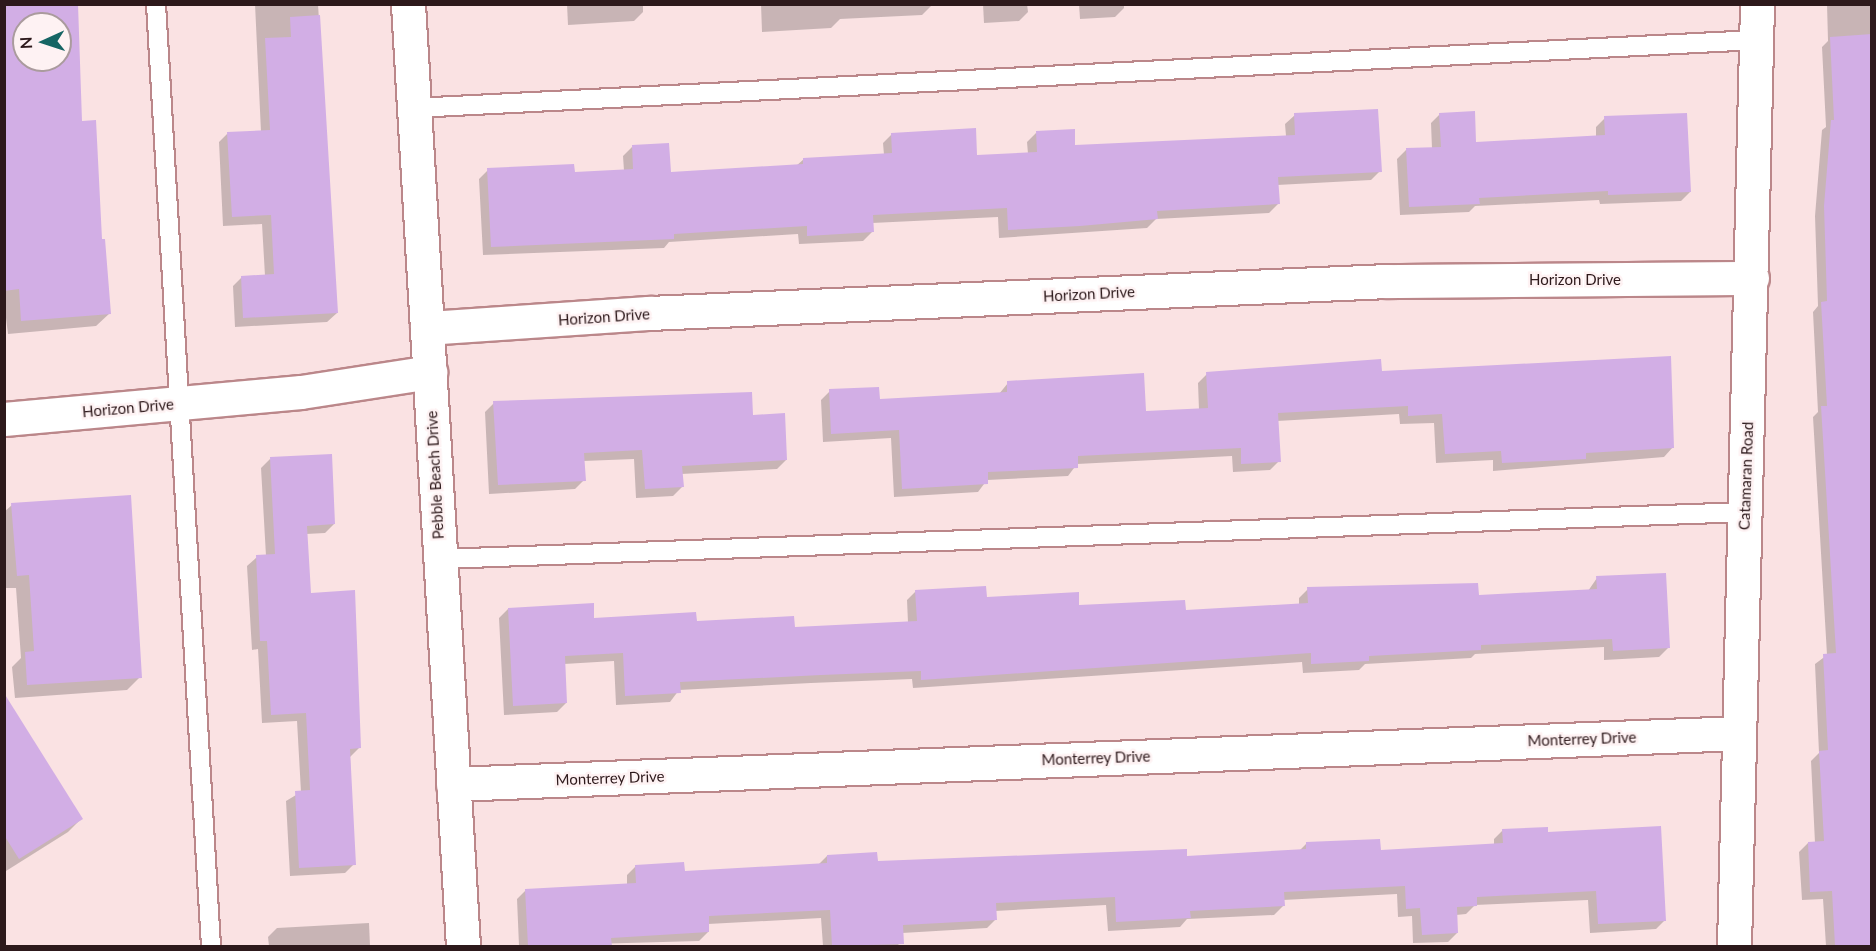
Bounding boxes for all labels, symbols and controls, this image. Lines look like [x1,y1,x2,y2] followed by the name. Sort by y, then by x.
[12,12,72,72] north arrow
[16,36,35,50] text: N
[1529,271,1621,289] street label: Horizon Drive
[1043,283,1135,305] street label: Horizon Drive
[558,305,650,329] street label: Horizon Drive
[81,395,175,421] street label: Horizon Drive
[423,410,447,540] street label: Pebble Beach Drive
[1735,422,1757,530] street label: Catamaran Road
[1527,728,1637,750] street label: Monterrey Drive
[1041,747,1151,769] street label: Monterrey Drive
[555,767,665,789] street label: Monterrey Drive

